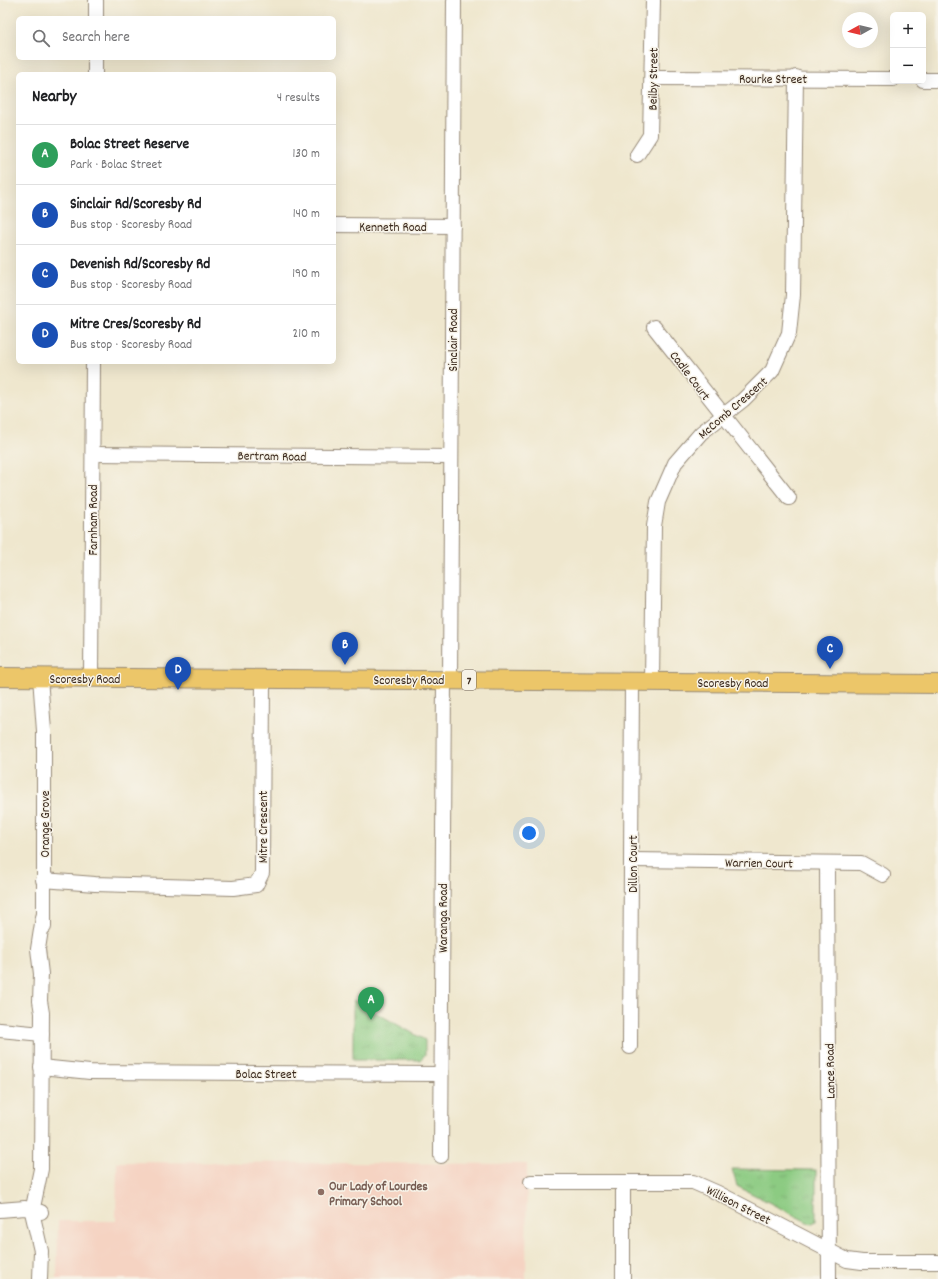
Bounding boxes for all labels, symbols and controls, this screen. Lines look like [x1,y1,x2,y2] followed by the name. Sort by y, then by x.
[842,12,878,48] north arrow
[890,12,926,84] map controls
[890,12,926,48] button: +
[16,16,336,60] search box
[30,27,52,49] icon: search
[62,27,130,49] text: Search here
[644,47,665,111] street label: Beilby Street
[890,48,926,84] button: −
[739,71,807,90] street label: Rourke Street
[32,86,76,110] text: Nearby
[277,89,320,108] text: 4 results
[70,134,189,156] text: Bolac Street Reserve
[41,145,49,164] text: A
[292,145,320,164] text: 130 m
[70,156,162,175] text: Park · Bolac Street
[70,194,201,216] text: Sinclair Rd/Scoresby Rd
[42,205,48,224] text: B
[293,205,320,224] text: 140 m
[70,216,192,235] text: Bus stop · Scoresby Road
[359,219,427,238] street label: Kenneth Road
[70,254,210,276] text: Devenish Rd/Scoresby Rd
[42,265,48,284] text: C
[292,265,320,284] text: 190 m
[70,276,192,295] text: Bus stop · Scoresby Road
[445,308,464,372] street label: Sinclair Road
[70,314,201,336] text: Mitre Cres/Scoresby Rd
[42,325,48,344] text: D
[292,325,320,344] text: 210 m
[70,336,192,355] text: Bus stop · Scoresby Road
[664,348,714,405] street label: Cadle Court
[695,373,773,445] street label: McComb Crescent
[237,447,306,468] street label: Bertram Road
[85,485,104,556] street label: Farnham Road
[332,632,358,665] pin: B
[817,636,843,669] pin: C
[165,657,191,690] pin: D
[462,670,476,690] road number: 7
[50,671,120,690] street label: Scoresby Road
[374,672,444,691] street label: Scoresby Road
[698,675,768,694] street label: Scoresby Road
[37,790,56,858] street label: Orange Grove
[255,791,274,863] street label: Mitre Crescent
[519,823,539,843] your location
[625,835,644,893] street label: Dillon Court
[725,854,793,875] street label: Warrien Court
[435,883,454,953] street label: Waranga Road
[358,987,384,1020] pin: A
[822,1043,841,1099] street label: Lance Road
[236,1066,297,1085] street label: Bolac Street
[329,1178,428,1212] place label: Our Lady of Lourdes Primary School
[702,1182,774,1231] street label: Willison Street
[316,1187,326,1197] marker: Our Lady of Lourdes Primary School

